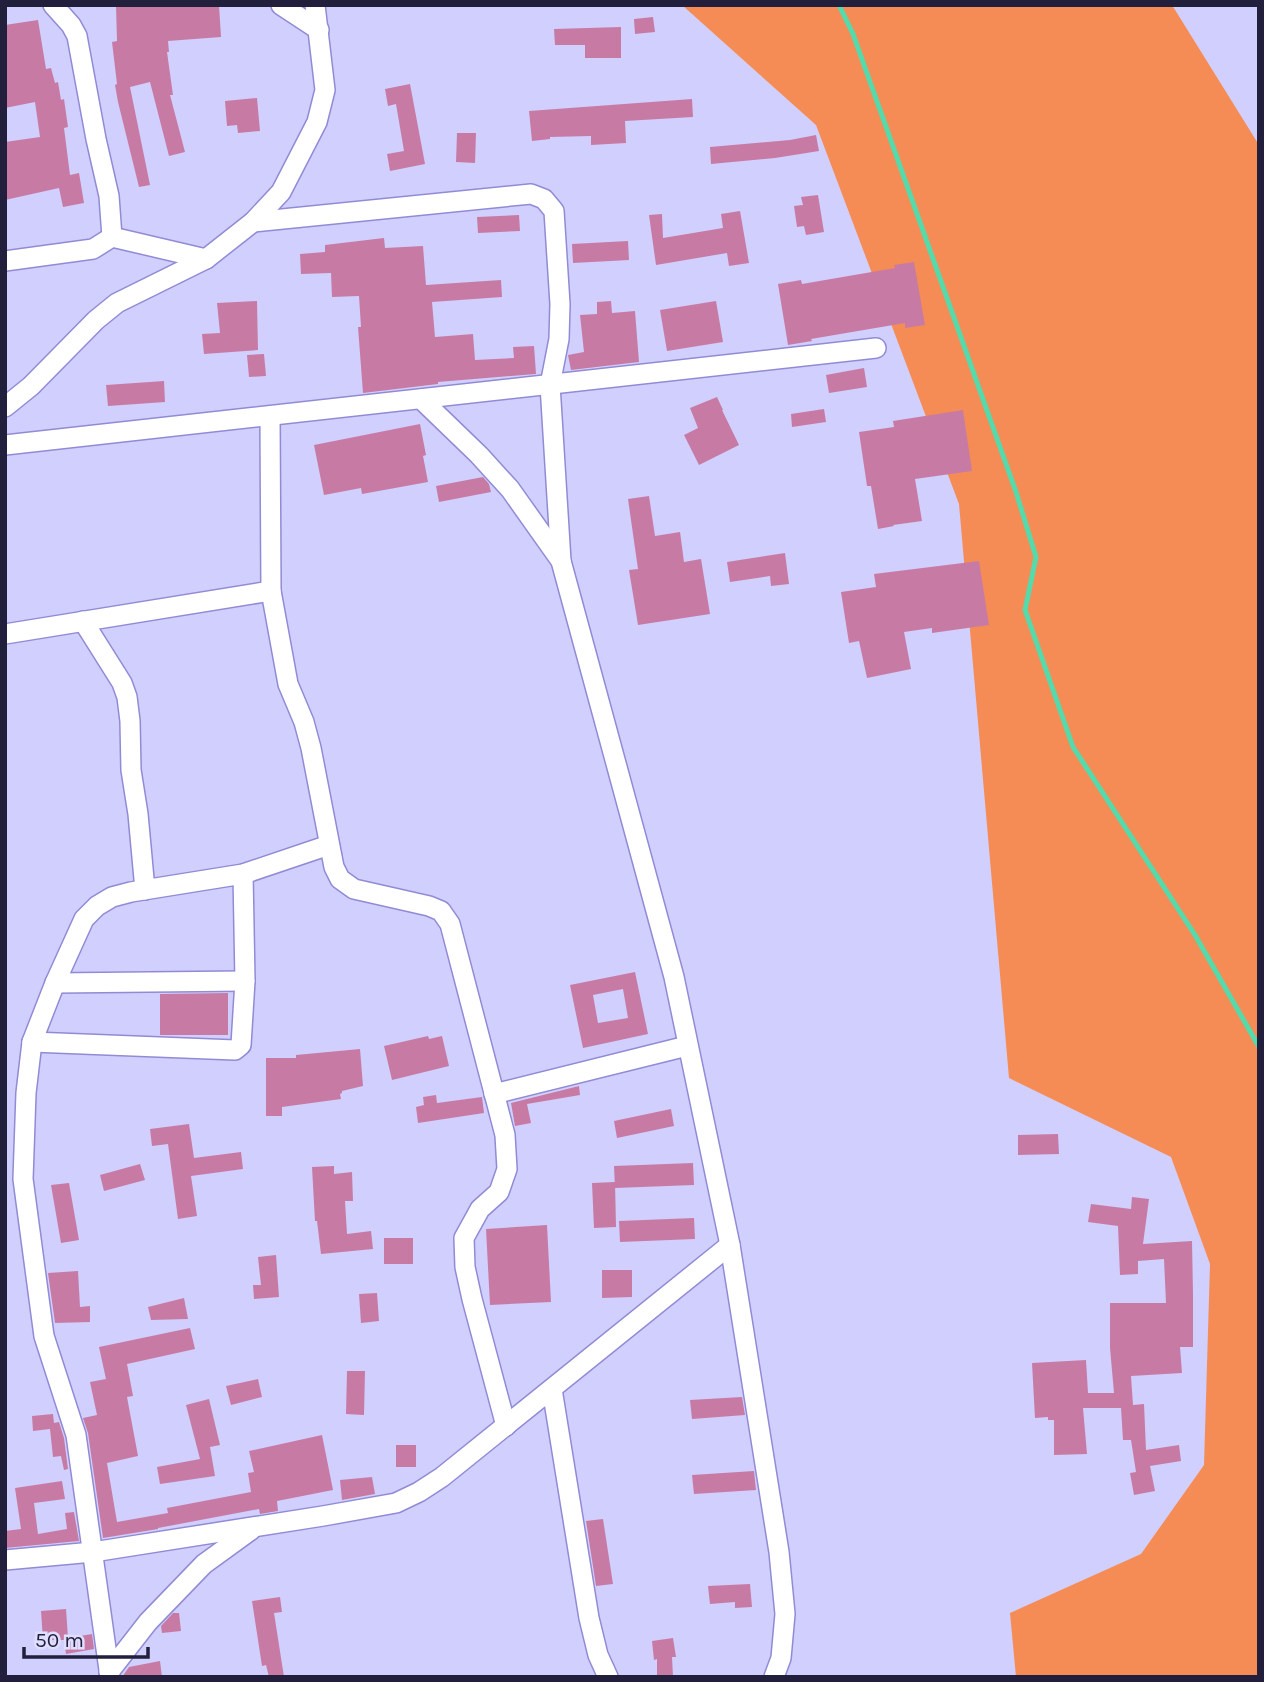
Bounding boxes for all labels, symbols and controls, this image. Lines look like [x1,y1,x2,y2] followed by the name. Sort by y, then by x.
[24,1616,149,1660] scale bar
[35,1628,84,1652] text: 50 m

